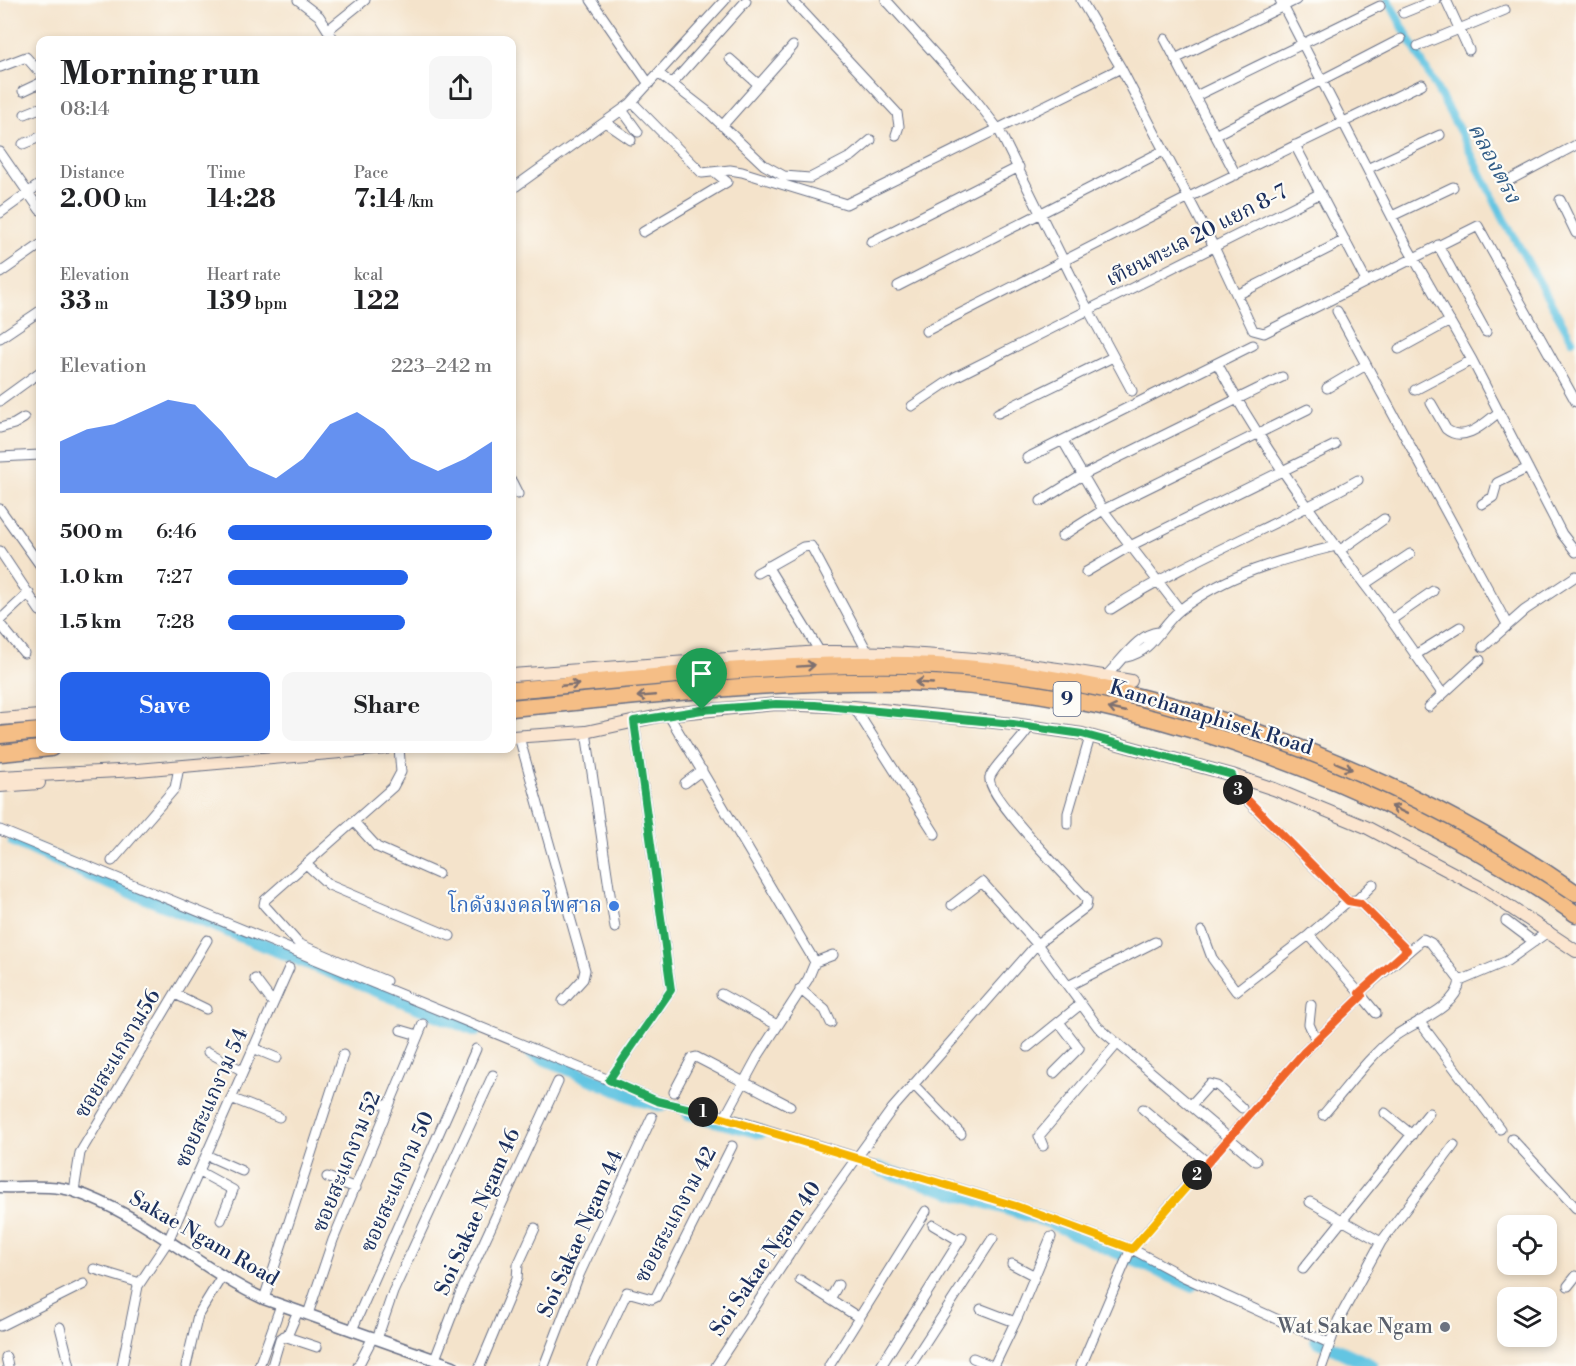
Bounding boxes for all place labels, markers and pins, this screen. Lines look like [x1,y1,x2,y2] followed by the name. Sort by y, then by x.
[676,648,727,710] pin
[1223,775,1253,805] pin: 3
[447,890,602,919] place label: โกดังมงคลไพศาล
[607,899,621,913] marker: โกดังมงคลไพศาล
[688,1097,718,1127] pin: 1
[1182,1160,1212,1190] pin: 2
[1277,1314,1433,1340] place label: Wat Sakae Ngam
[1438,1320,1452,1334] marker: Wat Sakae Ngam

